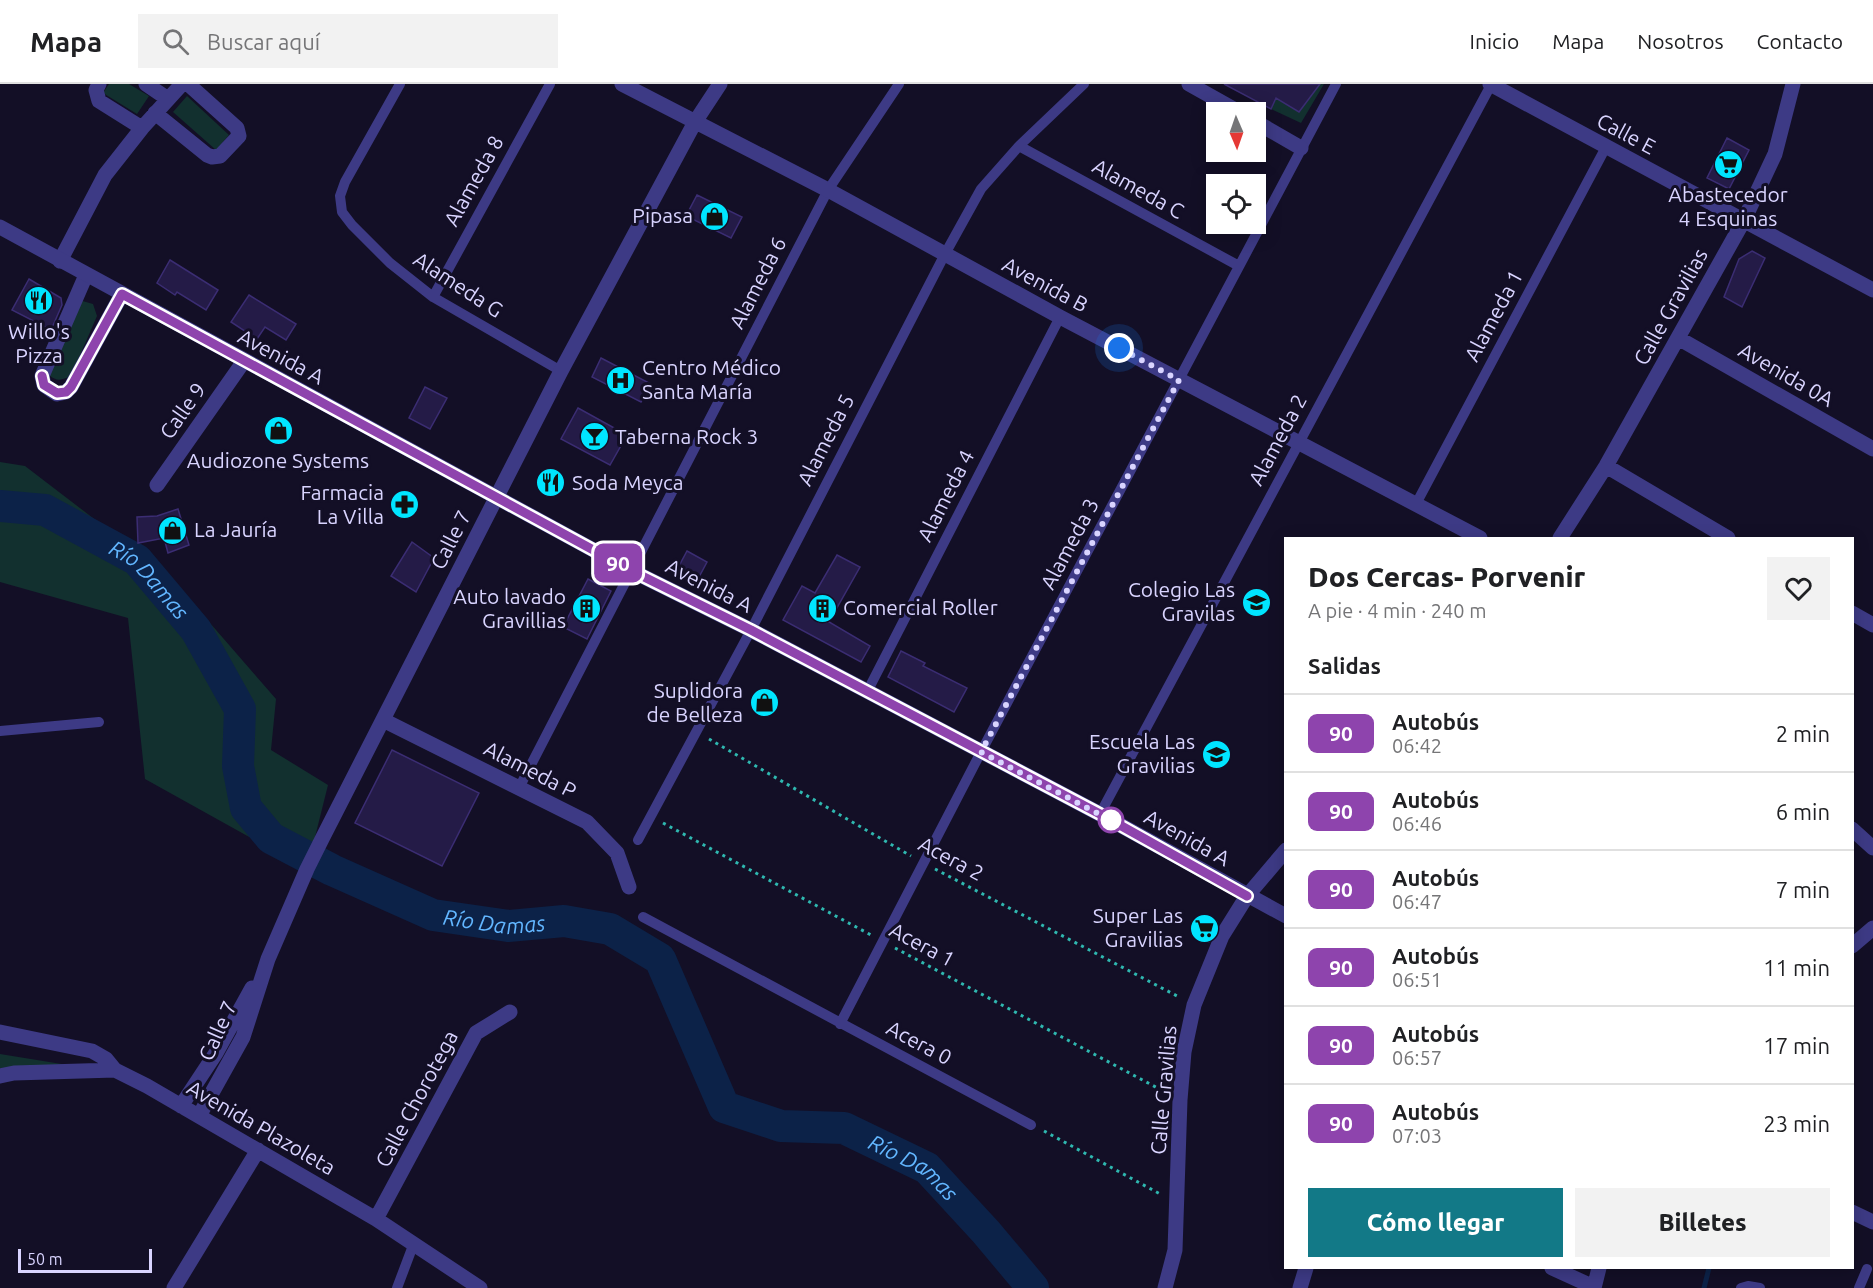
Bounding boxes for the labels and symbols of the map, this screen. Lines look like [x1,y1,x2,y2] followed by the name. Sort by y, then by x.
[1206,102,1266,162] north arrow
[1593,108,1660,158] street label: Calle E
[439,131,508,230] street label: Alameda 8
[1712,148,1744,180] supermarket icon: Abastecedor 4 Esquinas
[1089,153,1188,223] street label: Alameda C
[1668,182,1788,230] place label: Abastecedor 4 Esquinas
[698,200,730,232] shop icon: Pipasa
[632,203,693,227] place label: Pipasa
[724,233,790,332] street label: Alameda 6
[1628,244,1712,369] street label: Calle Gravilias
[409,246,508,322] street label: Alameda G
[999,252,1092,317] street label: Avenida B
[1459,266,1527,365] street label: Alameda 1
[23,285,55,317] restaurant icon: Willo's Pizza
[8,319,70,367] place label: Willo's Pizza
[234,324,329,389] street label: Avenida A
[1104,333,1134,363] your location
[1735,337,1839,411] street label: Avenida 0A
[642,355,781,403] place label: Centro Médico Santa María
[605,364,637,396] hospital icon: Centro Médico Santa María
[154,378,210,443] street label: Calle 9
[792,390,858,489] street label: Alameda 5
[1243,390,1311,489] street label: Alameda 2
[262,414,294,446] shop icon: Audiozone Systems
[578,421,610,453] bar icon: Taberna Rock 3
[615,424,758,448] place label: Taberna Rock 3
[912,446,978,545] street label: Alameda 4
[187,448,369,472] place label: Audiozone Systems
[535,467,567,499] restaurant icon: Soda Meyca
[572,470,684,494] place label: Soda Meyca
[300,480,384,528] place label: Farmacia La Villa
[389,489,421,521] pharmacy icon: Farmacia La Villa
[1035,494,1103,593] street label: Alameda 3
[425,506,475,573] street label: Calle 7
[157,514,189,546] shop icon: La Jauría
[194,517,277,541] place label: La Jauría
[106,535,194,624] water label: Río Damas
[591,544,645,582] line badge: 90
[662,553,757,617] street label: Avenida A
[1128,577,1235,625] place label: Colegio Las Gravilas
[453,584,566,632] place label: Auto lavado Gravillias
[1240,586,1272,618] school or university icon: Colegio Las Gravilas
[806,592,838,624] building icon: Comercial Roller
[571,593,603,625] building icon: Auto lavado Gravillias
[843,595,998,619] place label: Comercial Roller
[646,678,743,726] place label: Suplidora de Belleza
[748,687,780,719] shop icon: Suplidora de Belleza
[1089,729,1195,777] place label: Escuela Las Gravilias
[480,736,581,803] street label: Alameda P
[1200,738,1232,770] school or university icon: Escuela Las Gravilias
[1141,804,1235,871] street label: Avenida A
[1098,807,1124,833] unlabelled marker
[915,831,988,885] street label: Acera 2
[1093,903,1183,951] place label: Super Las Gravilias
[442,904,546,938] water label: Río Damas
[1188,912,1220,944] supermarket icon: Super Las Gravilias
[886,917,959,971] street label: Acera 1
[193,997,241,1064] street label: Calle 7
[883,1015,956,1069] street label: Acera 0
[1145,1024,1181,1156] street label: Calle Gravilias
[370,1026,462,1171] street label: Calle Chorotega
[183,1075,340,1179] street label: Avenida Plazoleta
[865,1129,963,1205] water label: Río Damas
[18,1246,152,1274] scale bar

